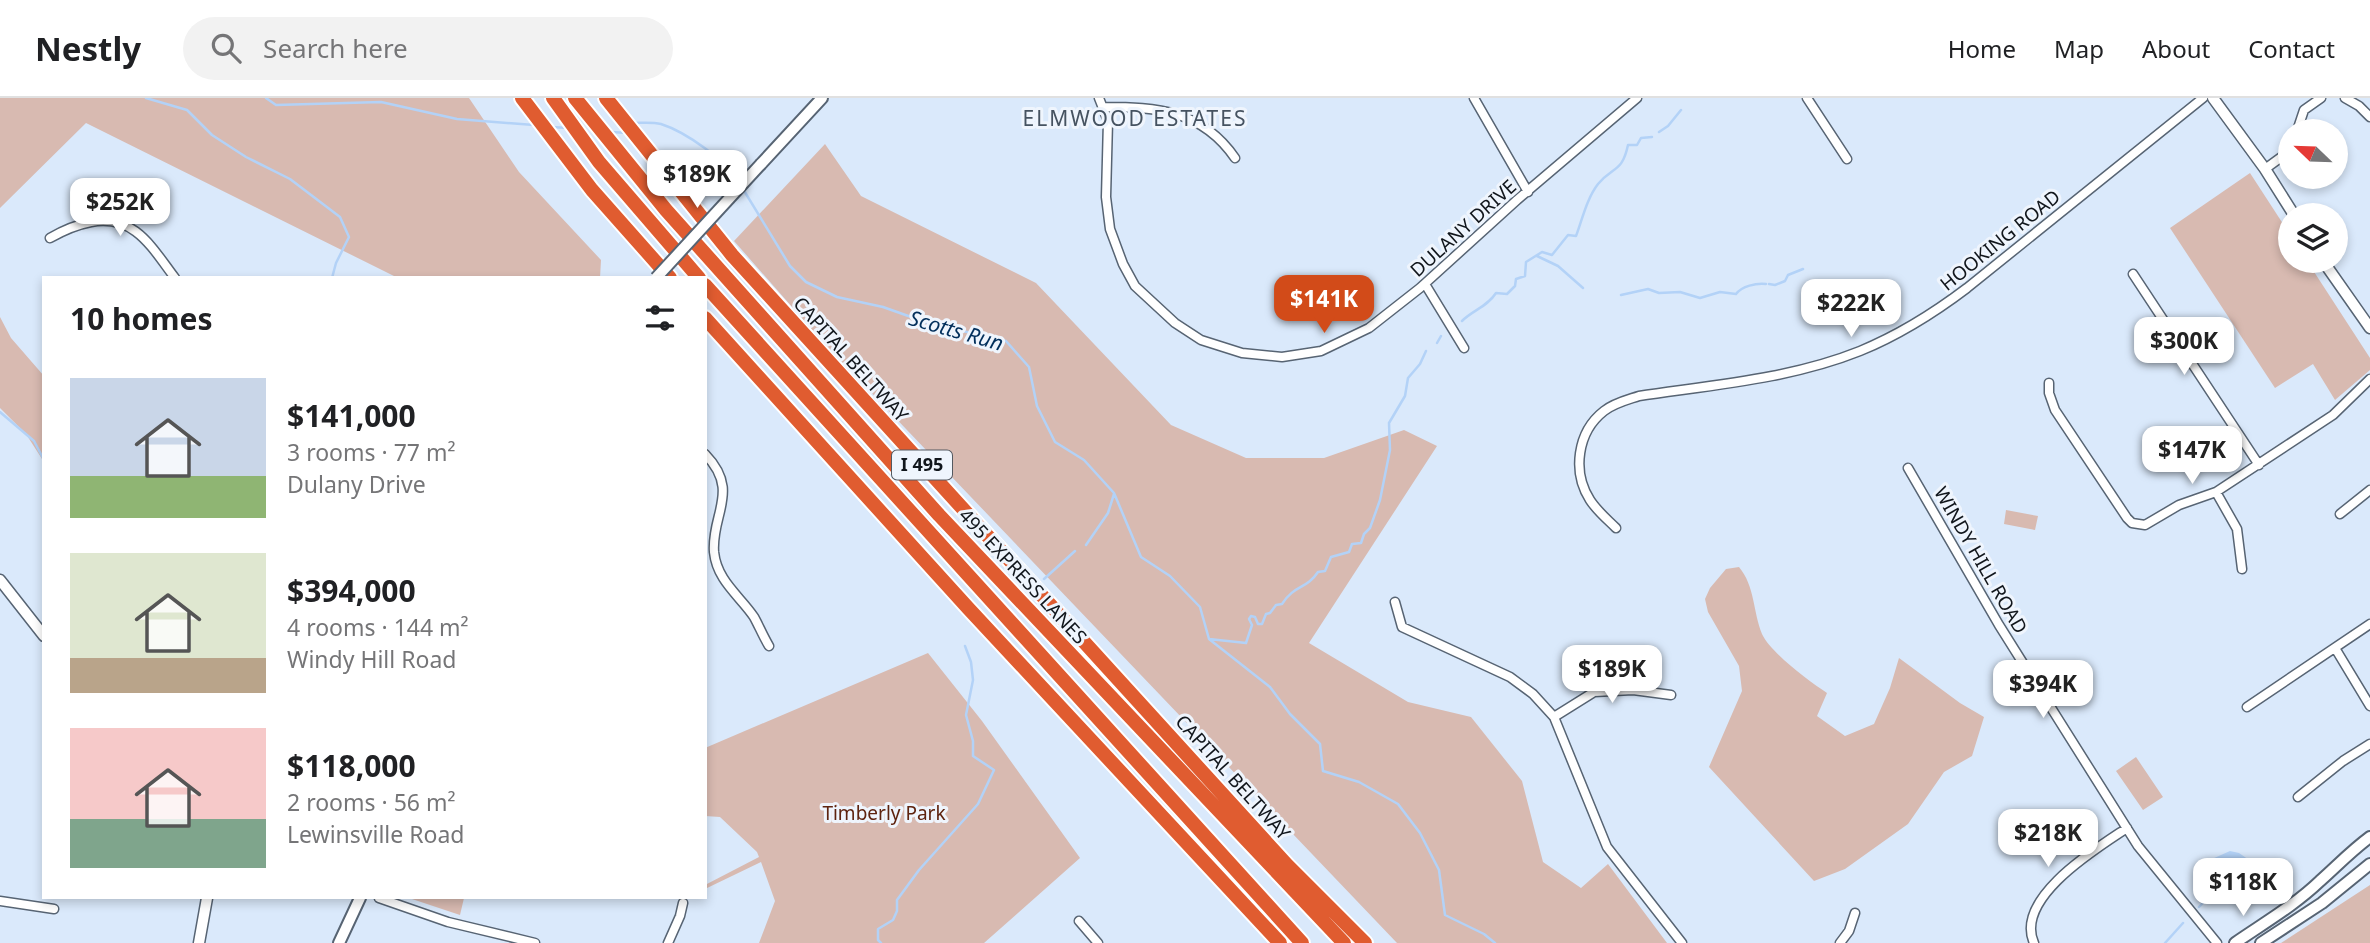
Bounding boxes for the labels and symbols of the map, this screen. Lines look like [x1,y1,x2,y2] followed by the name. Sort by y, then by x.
[1023,104,1247,132] district label: ELMWOOD ESTATES
[2278,119,2348,189] north arrow
[648,150,746,210] pin: $189K
[1404,173,1522,283] street label: DULANY DRIVE
[71,178,169,238] pin: $252K
[1935,183,2065,297] street label: HOOKING ROAD
[1275,275,1373,335] pin: $141K
[1802,280,1900,339] pin: $222K
[788,291,914,427] street label: CAPITAL BELTWAY
[906,303,1007,357] water label: Scotts Run
[2135,317,2233,377] pin: $300K
[2143,426,2241,486] pin: $147K
[892,450,952,480] road number: I 495
[1928,482,2034,638] street label: WINDY HILL ROAD
[953,503,1093,649] street label: 495 EXPRESS LANES
[1563,646,1661,705] pin: $189K
[1994,660,2092,720] pin: $394K
[1170,709,1296,845] street label: CAPITAL BELTWAY
[822,800,946,826] park label: Timberly Park
[1999,810,2097,869] pin: $218K
[2194,858,2292,918] pin: $118K

